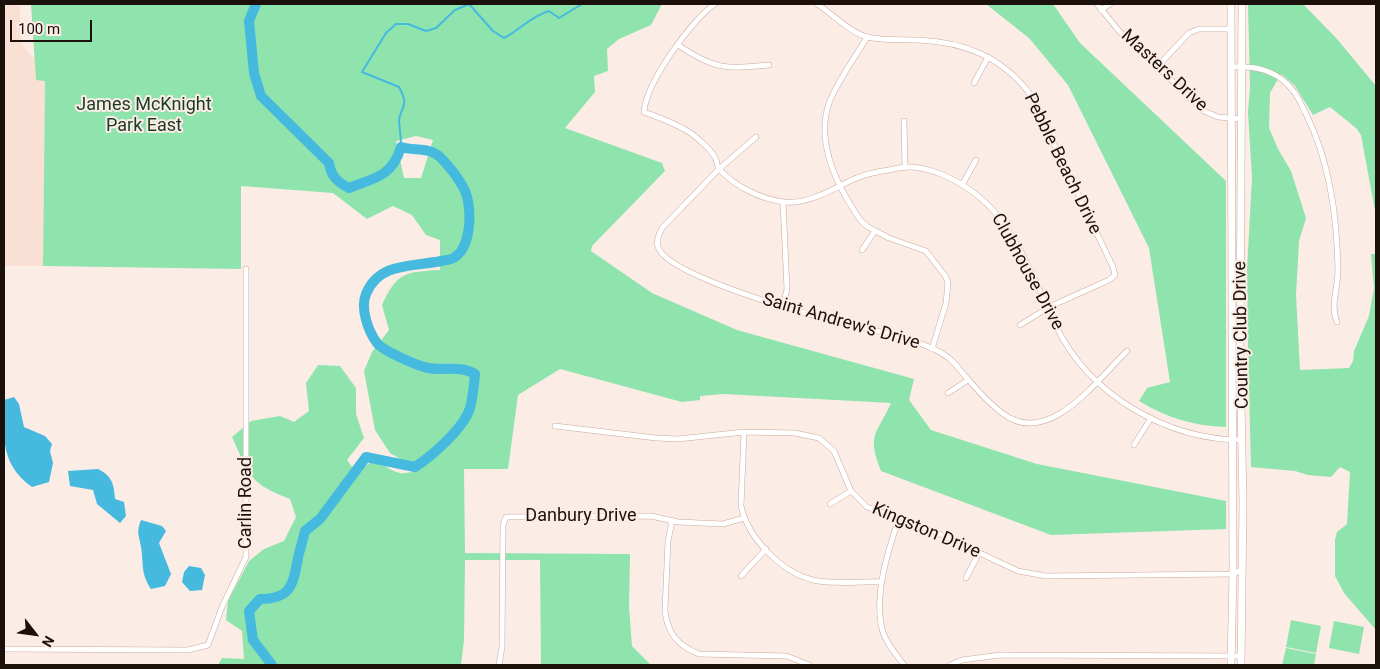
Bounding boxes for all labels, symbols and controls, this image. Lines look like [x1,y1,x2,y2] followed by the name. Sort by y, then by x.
[12,10,95,42] scale bar
[18,20,60,38] text: 100 m
[1116,25,1212,117] street label: Masters Drive
[1018,90,1106,238] street label: Pebble Beach Drive
[76,94,212,136] park label: James McKnight Park East
[986,210,1068,334] street label: Clubhouse Drive
[1230,261,1254,409] street label: Country Club Drive
[760,289,922,355] street label: Saint Andrew's Drive
[235,457,257,549] street label: Carlin Road
[868,498,984,564] street label: Kingston Drive
[525,505,637,527] street label: Danbury Drive
[10,609,60,659] north arrow
[39,633,57,650] text: N

